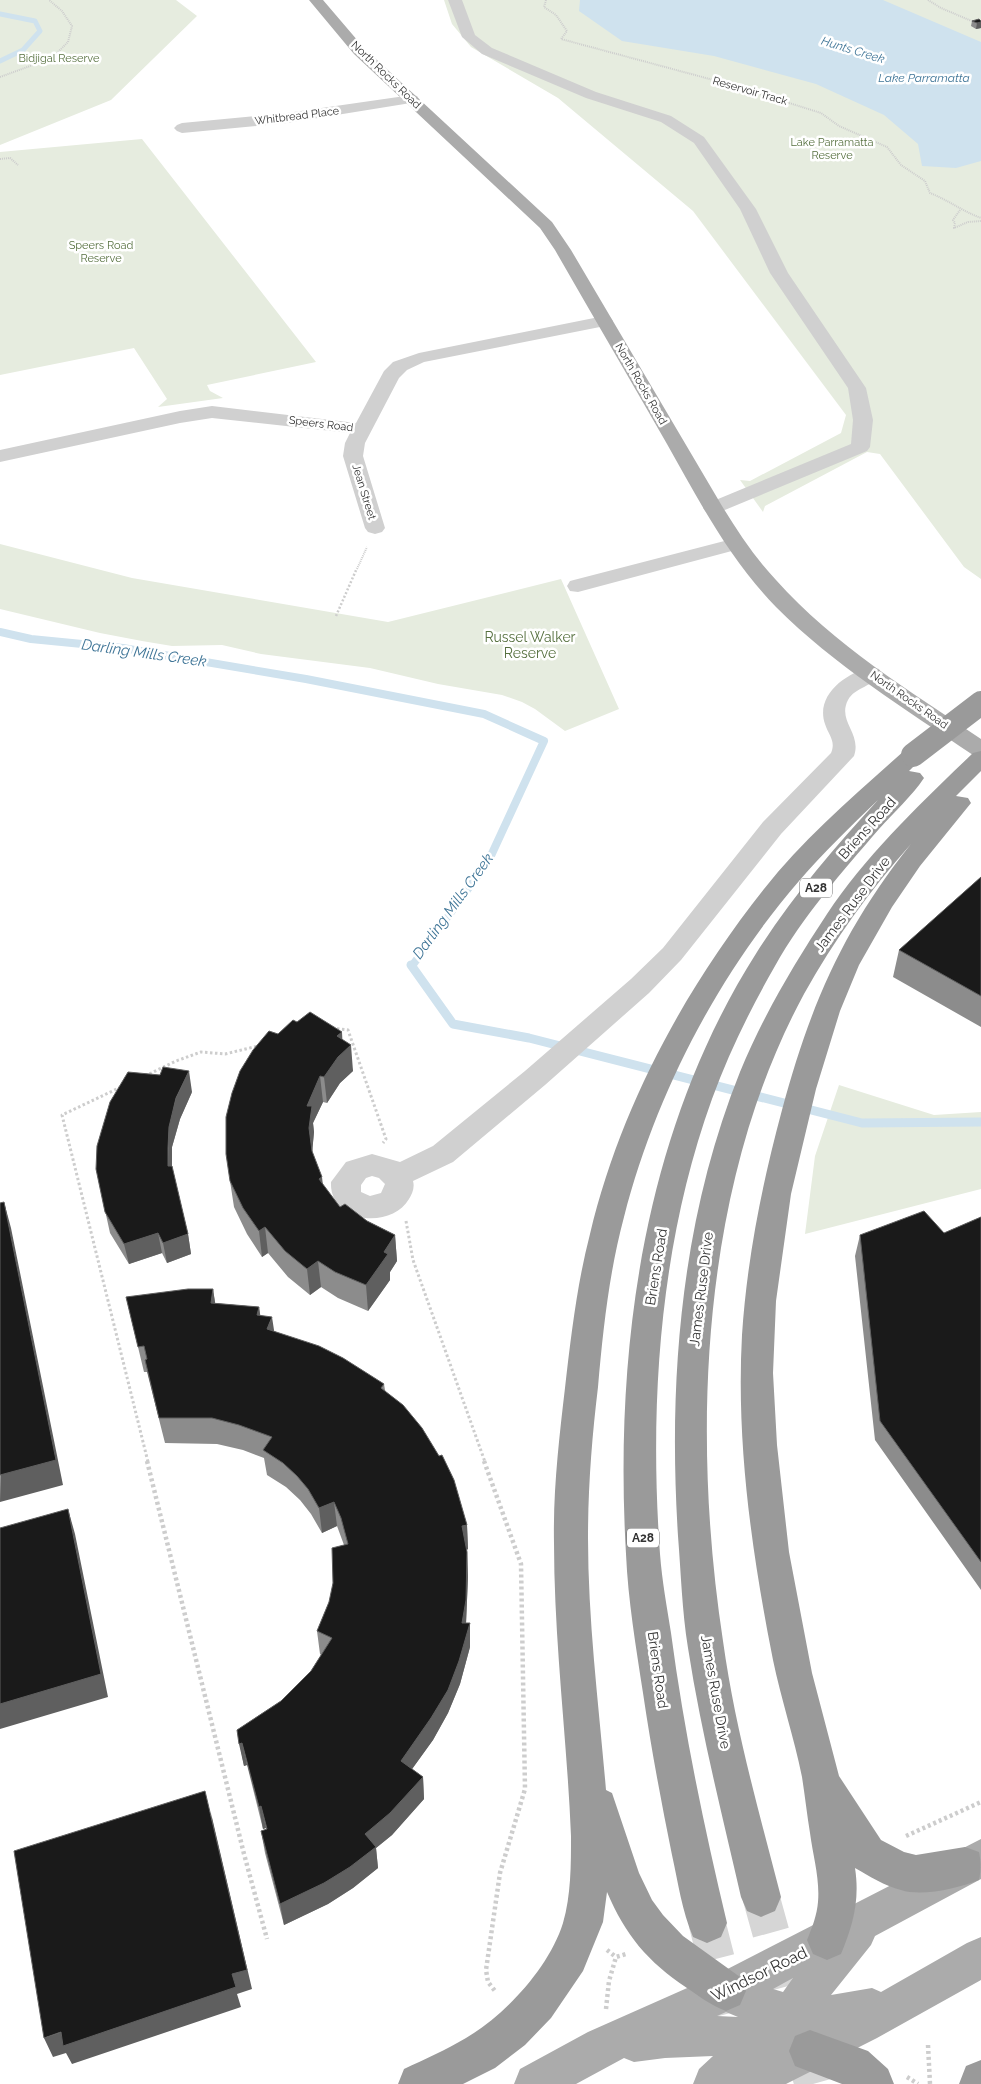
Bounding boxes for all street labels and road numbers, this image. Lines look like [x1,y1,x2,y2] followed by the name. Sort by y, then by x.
[349,38,424,112] street label: North Rocks Road
[711,74,789,108] street label: Reservoir Track
[254,104,340,128] street label: Whitbread Place
[612,341,670,427] street label: North Rocks Road
[288,414,354,434] street label: Speers Road
[349,463,379,522] street label: Jean Street
[868,668,950,732] street label: North Rocks Road
[835,794,899,862] street label: Briens Road
[811,853,893,955] street label: James Ruse Drive
[800,878,832,898] road number: A28
[642,1227,670,1307] street label: Briens Road
[686,1231,716,1347] street label: James Ruse Drive
[627,1529,659,1548] road number: A28
[645,1630,671,1710] street label: Briens Road
[698,1634,734,1750] street label: James Ruse Drive
[708,1943,810,2005] street label: Windsor Road

